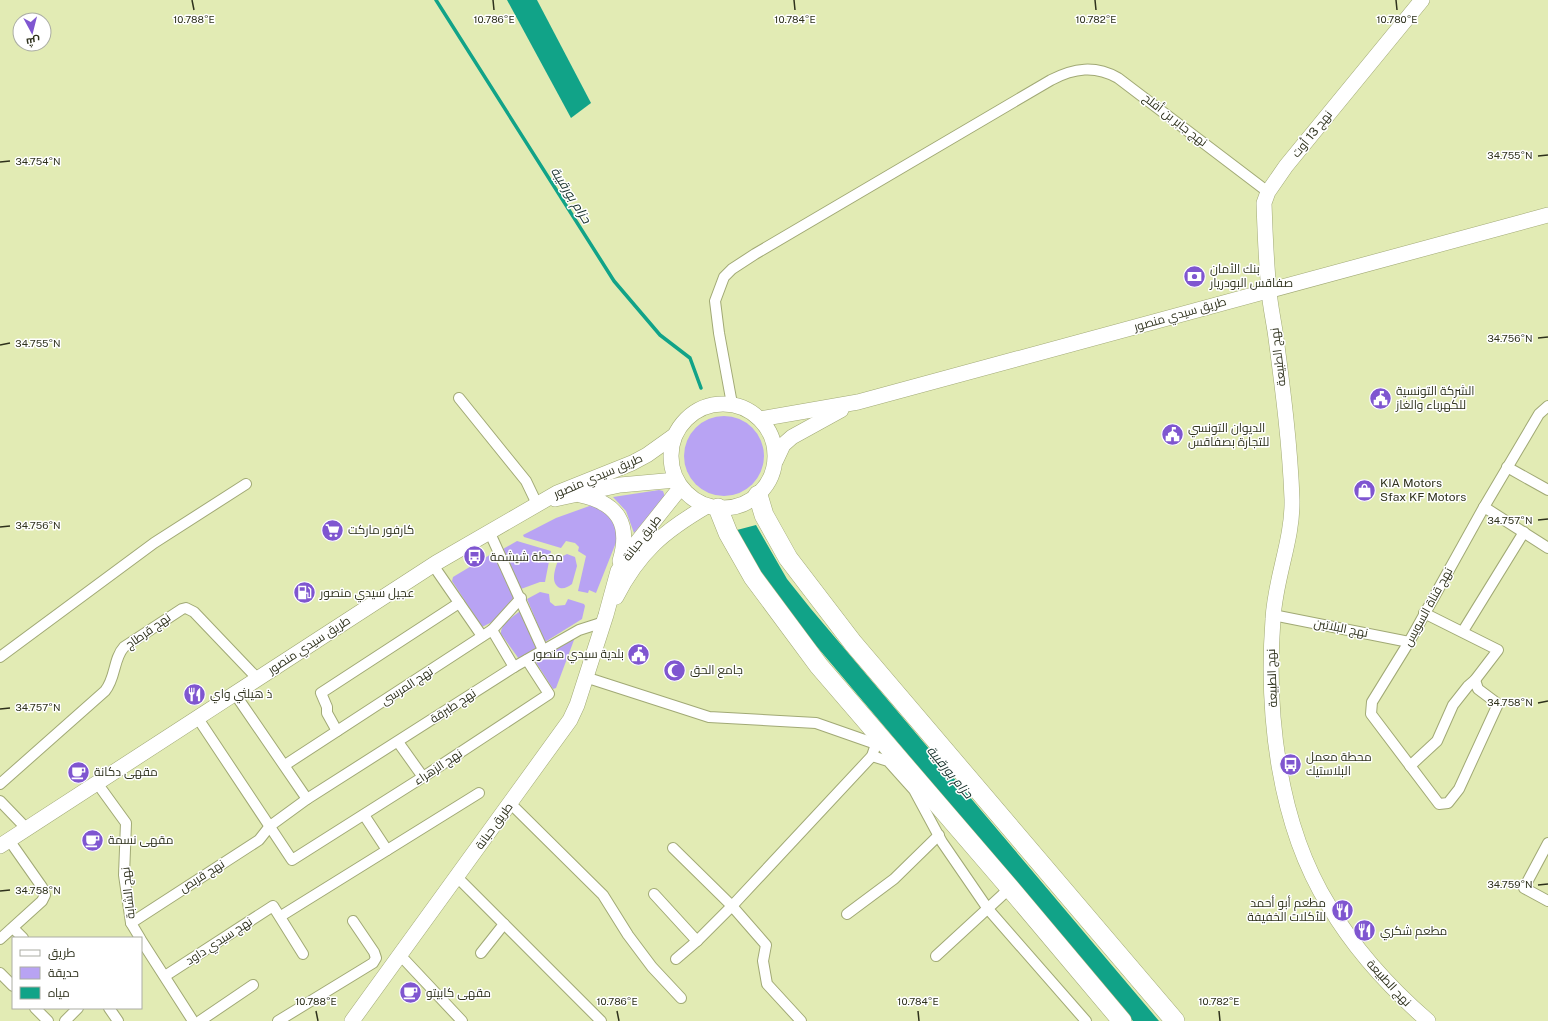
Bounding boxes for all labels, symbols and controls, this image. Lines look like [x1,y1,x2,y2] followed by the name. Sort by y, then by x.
[12,12,52,52] north arrow
[173,13,215,25] text: 10.788°E
[473,13,515,25] text: 10.786°E
[774,13,816,25] text: 10.784°E
[1075,13,1117,25] text: 10.782°E
[1376,13,1418,25] text: 10.780°E
[25,34,41,49] text: ش
[1139,90,1211,150] street label: نهج جابر بن أفلح
[1288,107,1336,161] street label: نهج 13 أوت
[1487,149,1533,161] text: 34.755°N
[15,155,61,167] text: 34.754°N
[546,164,595,228] water label: حزام بورقيبة
[1209,262,1293,290] place label: بنك الأمان صفاقس البودريار
[1182,263,1208,289] bank icon: بنك الأمان صفاقس البودريار
[1131,294,1229,337] street label: طريق سيدي منصور
[1267,327,1290,387] street label: نهج الطبيعة
[1487,332,1533,344] text: 34.756°N
[15,337,61,349] text: 34.755°N
[1395,384,1475,412] place label: الشركة التونسية للكهرباء والغاز
[1367,385,1393,411] public building icon: الشركة التونسية للكهرباء والغاز
[1188,421,1269,449] place label: الديوان التونسي للتجارة بصفاقس
[1160,422,1186,448] public building icon: الديوان التونسي للتجارة بصفاقس
[550,451,646,504] street label: طريق سيدي منصور
[1380,476,1466,504] place label: KIA Motors Sfax KF Motors
[1351,477,1377,503] shop icon: KIA Motors Sfax KF Motors
[620,512,664,564] street label: طريق حبانة
[1488,514,1532,526] text: 34.757°N
[319,517,345,543] supermarket icon: كارفور ماركت
[15,519,61,531] text: 34.756°N
[348,523,414,537] place label: كارفور ماركت
[461,544,487,570] bus stop icon: محطة شيشمة
[490,550,563,564] place label: محطة شيشمة
[1401,565,1456,649] street label: نهج قناة السويس
[292,580,318,606] fuel station icon: عجيل سيدي منصور
[319,586,414,603] place label: عجيل سيدي منصور
[123,610,174,652] street label: نهج قرطاج
[264,613,355,680] street label: طريق سيدي منصور
[1313,616,1369,641] street label: نهج البلاتين
[626,641,652,667] public building icon: بلدية سيدي منصور
[532,647,624,664] place label: بلدية سيدي منصور
[1264,648,1281,708] street label: نهج الطبيعة
[662,657,688,683] mosque icon: جامع الحق
[690,663,743,678] place label: جامع الحق
[378,664,436,709] street label: نهج المرسى
[181,681,207,707] restaurant icon: ذ هيلثي واي
[427,686,479,727] street label: نهج طبرقة
[210,687,272,704] place label: ذ هيلثي واي
[1487,696,1533,708] text: 34.758°N
[16,701,60,713] text: 34.757°N
[922,743,977,803] water label: حزام بورقيبة
[411,746,465,789] street label: نهج الزهراء
[1306,750,1372,778] place label: محطة معمل البلاستيك
[1278,751,1304,777] bus stop icon: محطة معمل البلاستيك
[66,759,92,785] cafe icon: مقهى دكانة
[94,765,158,779] place label: مقهى دكانة
[472,800,516,852] street label: طريق حبانة
[80,827,106,853] cafe icon: مقهى نسمة
[108,833,173,847] place label: مقهى نسمة
[177,857,228,896] street label: نهج قربص
[118,866,139,920] street label: نهج الشابة
[1487,878,1533,890] text: 34.759°N
[15,884,61,896] text: 34.758°N
[1247,895,1326,924] place label: مطعم أبو أحمد للأكلات الخفيفة
[1329,897,1355,923] restaurant icon: مطعم أبو أحمد للأكلات الخفيفة
[183,914,257,970] street label: نهج سيدي داود
[1351,918,1377,944] restaurant icon: مطعم شكري
[1380,924,1447,941] place label: مطعم شكري
[12,937,142,1009] legend
[48,946,76,960] text: طريق
[1363,957,1414,1010] street label: نهج الطبيعة
[48,966,79,980] text: حديقة
[398,980,424,1006] cafe icon: مقهى كابيتو
[48,986,70,1000] text: مياه
[426,986,491,1000] place label: مقهى كابيتو
[295,995,337,1007] text: 10.788°E
[596,995,638,1007] text: 10.786°E
[897,995,939,1007] text: 10.784°E
[1198,995,1240,1007] text: 10.782°E

